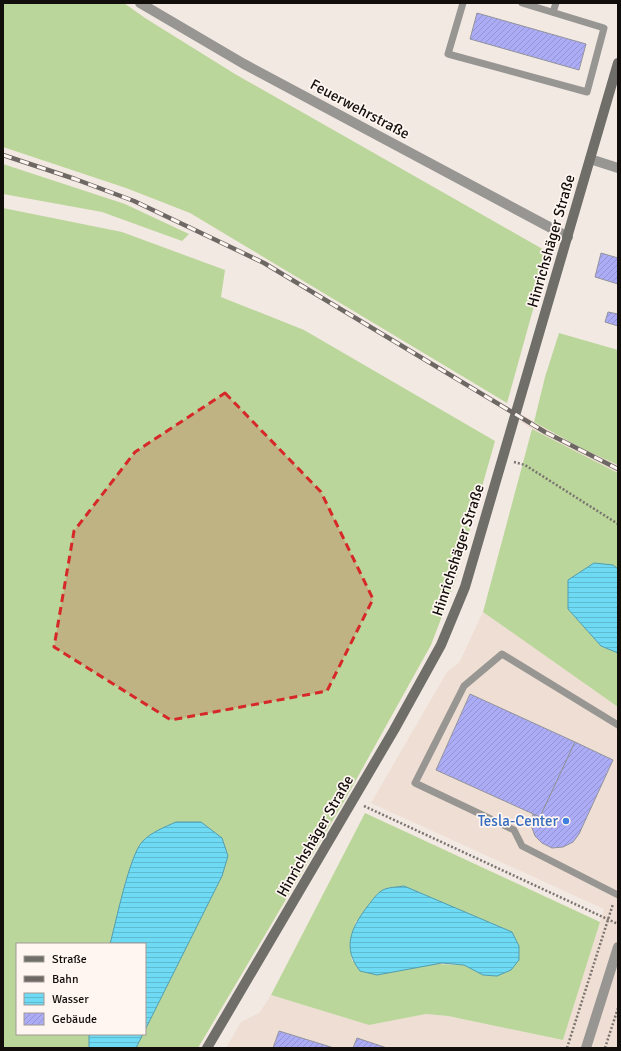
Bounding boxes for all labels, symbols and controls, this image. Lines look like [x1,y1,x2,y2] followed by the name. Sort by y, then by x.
[307,75,413,143] street label: Feuerwehrstraße
[523,172,579,310] street label: Hinrichshäger Straße
[428,482,488,618] street label: Hinrichshäger Straße
[273,772,357,900] street label: Hinrichshäger Straße
[478,812,558,830] place label: Tesla-Center
[561,816,571,826] marker: Tesla-Center
[16,943,146,1035] legend
[52,952,87,967] text: Straße
[52,972,78,987] text: Bahn
[52,992,89,1007] text: Wasser
[52,1012,97,1027] text: Gebäude

